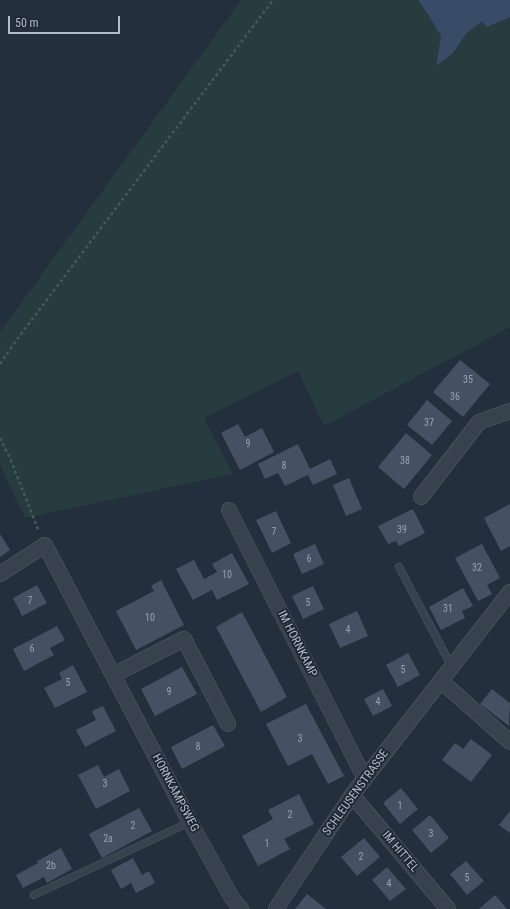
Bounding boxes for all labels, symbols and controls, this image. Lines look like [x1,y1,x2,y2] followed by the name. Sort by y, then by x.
[10,8,122,34] scale bar
[15,16,39,30] text: 50 m
[463,374,473,386] house number: 35
[450,391,460,403] house number: 36
[424,417,434,429] house number: 37
[246,438,250,450] house number: 9
[400,455,410,467] house number: 38
[282,460,286,472] house number: 8
[397,524,407,536] house number: 39
[272,526,276,538] house number: 7
[307,553,311,565] house number: 6
[472,562,482,574] house number: 32
[222,569,232,581] house number: 10
[28,595,32,607] house number: 7
[306,597,310,609] house number: 5
[443,603,453,615] house number: 31
[274,608,320,680] street label: IM HORNKAMP
[145,612,155,624] house number: 10
[346,624,350,636] house number: 4
[30,643,34,655] house number: 6
[401,664,405,676] house number: 5
[66,677,70,689] house number: 5
[167,686,171,698] house number: 9
[376,696,380,708] house number: 4
[298,733,302,745] house number: 3
[196,741,200,753] house number: 8
[320,747,392,839] street label: SCHLEUSENSTRASSE
[148,752,202,834] street label: HORNKAMPSWEG
[103,778,107,790] house number: 3
[398,800,402,812] house number: 1
[288,809,292,821] house number: 2
[131,820,135,832] house number: 2
[379,828,421,876] street label: IM HITTEL
[429,828,433,840] house number: 3
[103,833,113,845] house number: 2a
[265,838,269,850] house number: 1
[359,851,363,863] house number: 2
[46,860,56,872] house number: 2b
[465,872,469,884] house number: 5
[387,878,391,890] house number: 4

